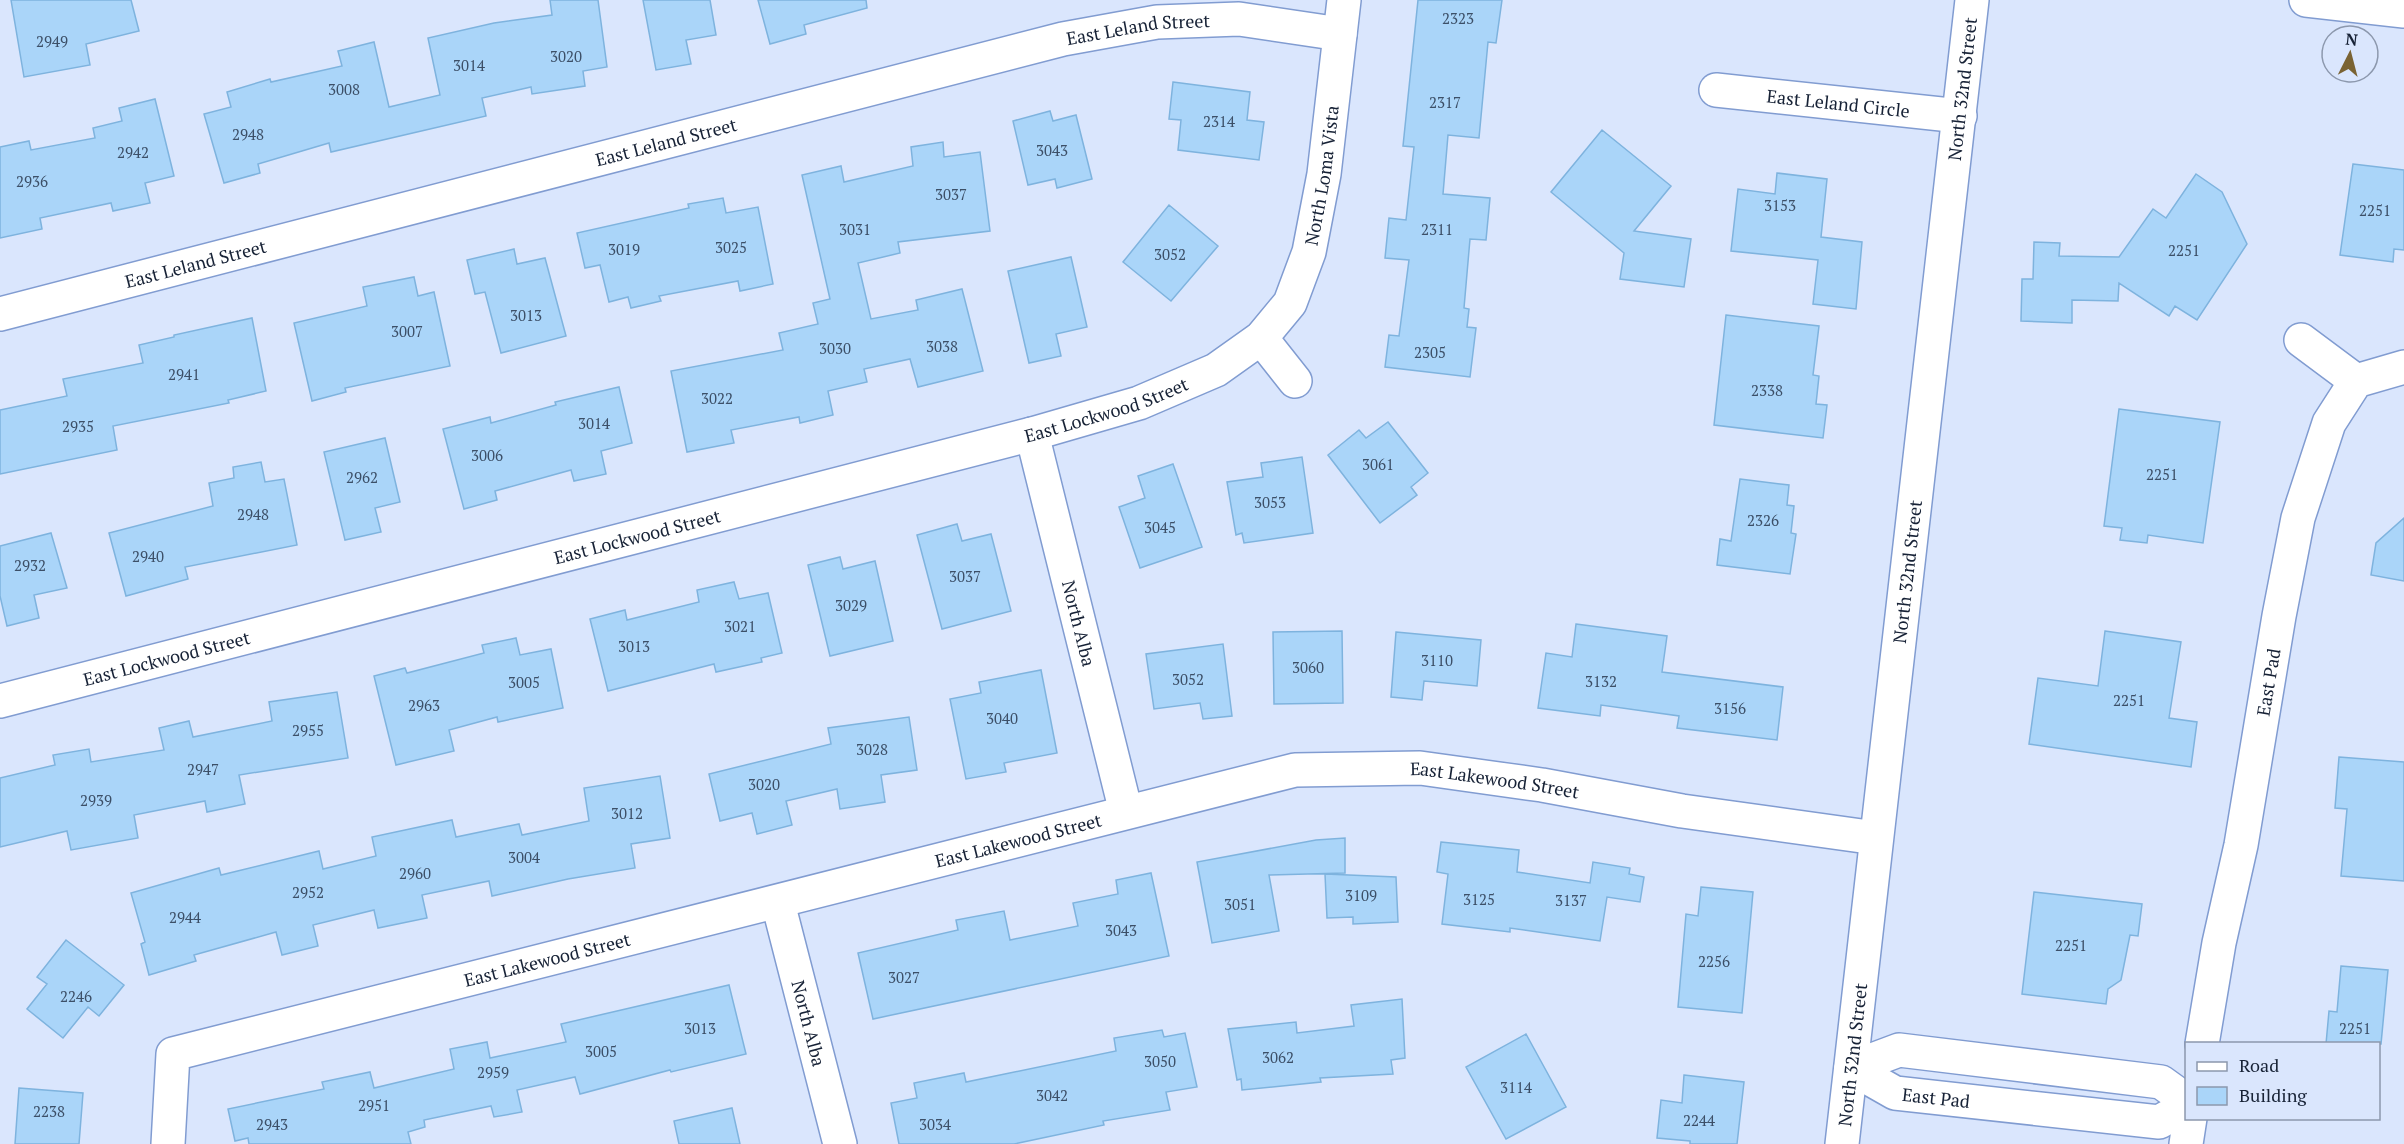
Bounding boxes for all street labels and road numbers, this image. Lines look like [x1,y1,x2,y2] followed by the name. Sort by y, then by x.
[1064,8,1211,50] street label: East Leland Street
[1942,16,1982,162] street label: North 32nd Street
[1766,83,1911,123] street label: East Leland Circle
[1299,104,1344,247] street label: North Loma Vista
[593,112,740,171] street label: East Leland Street
[122,234,269,293] street label: East Leland Street
[1022,371,1192,448] street label: East Lockwood Street
[1887,498,1927,645] street label: North 32nd Street
[551,503,723,569] street label: East Lockwood Street
[1057,578,1101,669] street label: North Alba
[81,625,253,691] street label: East Lockwood Street
[2251,646,2285,718] street label: East Pad
[1410,756,1582,804] street label: East Lakewood Street
[932,807,1104,873] street label: East Lakewood Street
[461,927,633,992] street label: East Lakewood Street
[786,977,831,1069] street label: North Alba
[1832,981,1872,1128] street label: North 32nd Street
[1901,1082,1971,1113] street label: East Pad

